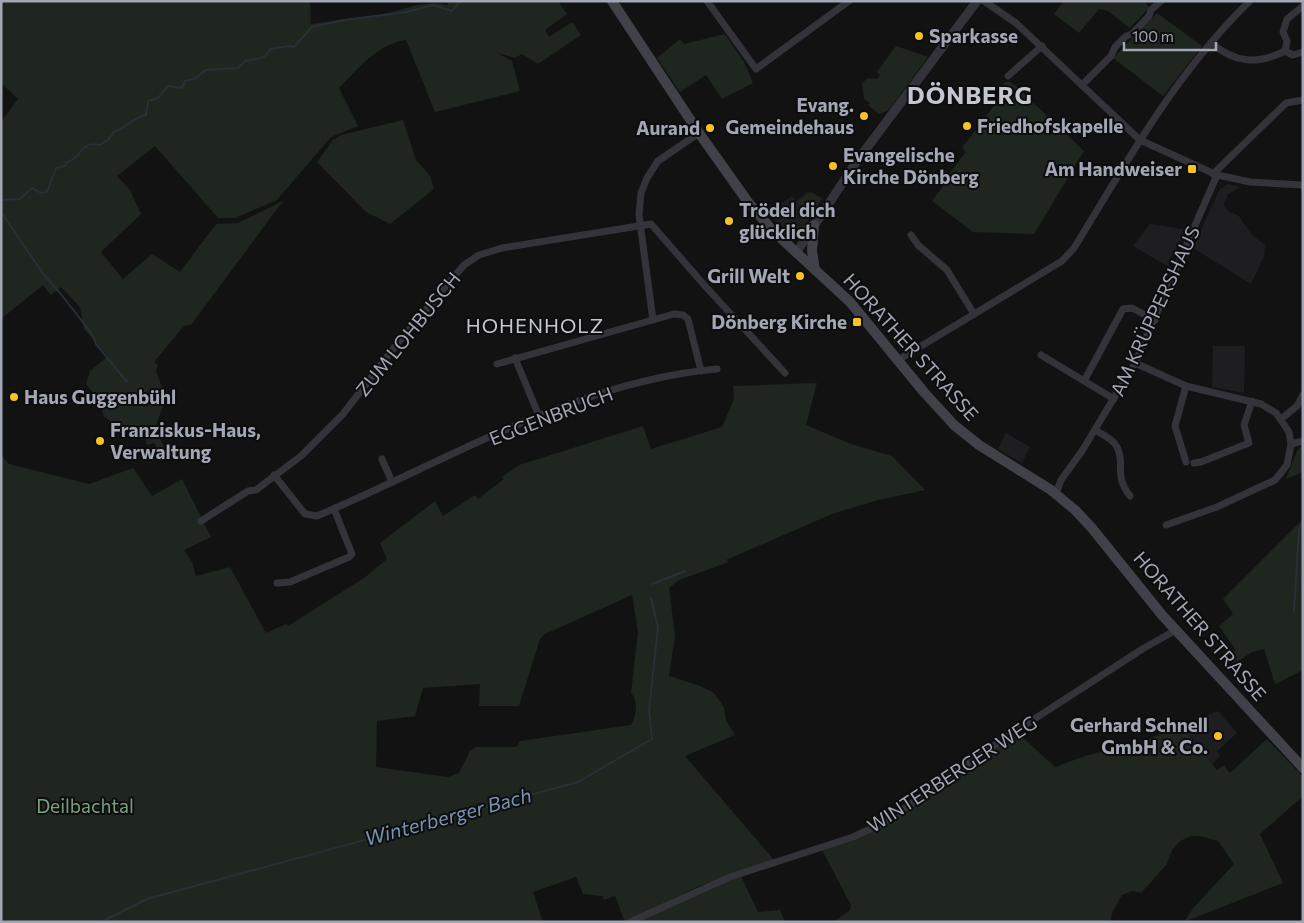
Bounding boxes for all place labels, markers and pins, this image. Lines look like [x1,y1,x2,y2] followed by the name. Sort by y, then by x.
[929,24,1018,47] place label: Sparkasse
[913,30,925,42] marker: Sparkasse
[725,93,854,138] place label: Evang. Gemeindehaus
[858,110,870,122] marker: Evang. Gemeindehaus
[977,114,1123,137] place label: Friedhofskapelle
[636,116,700,139] place label: Aurand
[961,120,973,132] marker: Friedhofskapelle
[704,122,716,134] marker: Aurand
[843,143,979,188] place label: Evangelische Kirche Dönberg
[1044,157,1182,180] place label: Am Handweiser
[827,160,839,172] marker: Evangelische Kirche Dönberg
[1186,163,1198,175] marker: Am Handweiser
[739,198,836,243] place label: Trödel dich glücklich
[723,215,735,227] marker: Trödel dich glücklich
[707,264,790,287] place label: Grill Welt
[794,270,806,282] marker: Grill Welt
[711,310,847,333] place label: Dönberg Kirche
[851,316,863,328] marker: Dönberg Kirche
[24,385,176,408] place label: Haus Guggenbühl
[8,391,20,403] marker: Haus Guggenbühl
[110,418,261,463] place label: Franziskus-Haus, Verwaltung
[94,435,106,447] marker: Franziskus-Haus, Verwaltung
[1070,713,1208,758] place label: Gerhard Schnell GmbH & Co.
[1212,730,1224,742] marker: Gerhard Schnell GmbH & Co.

